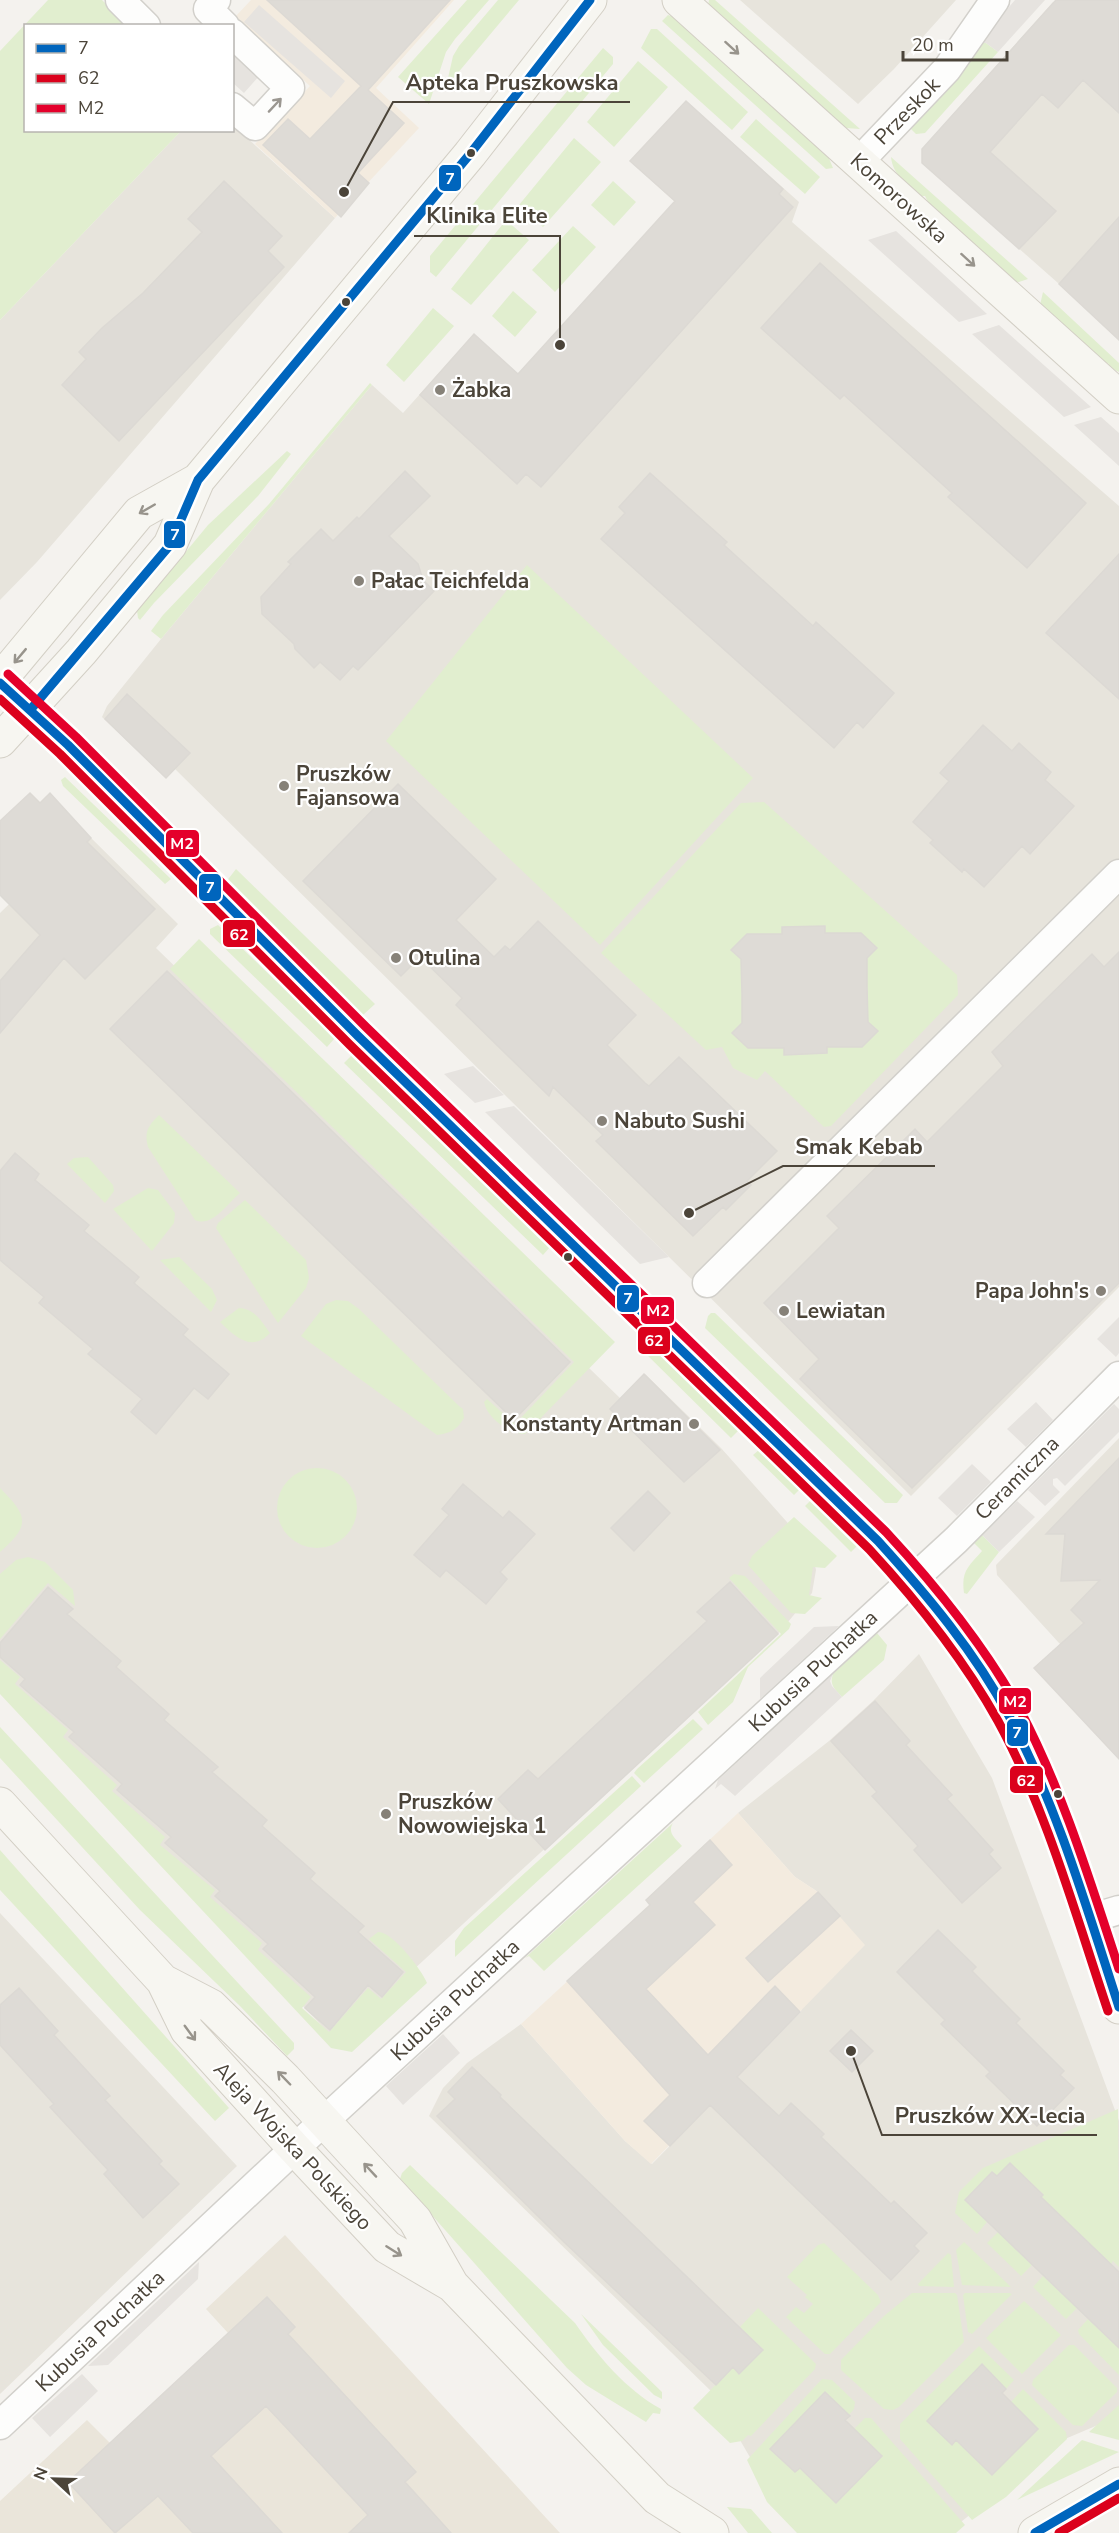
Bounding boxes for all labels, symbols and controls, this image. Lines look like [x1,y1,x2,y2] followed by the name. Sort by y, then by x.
[24,24,234,132] legend
[903,24,1006,62] scale bar
[912,33,954,57] text: 20 m
[78,36,89,60] text: 7
[724,41,739,55] one-way arrow
[393,62,630,102] callout: Apteka Pruszkowska
[78,66,100,90] text: 62
[406,68,618,98] text: Apteka Pruszkowska
[868,71,947,151] street label: Przeskok
[78,96,104,120] text: M2
[268,97,282,112] one-way arrow
[465,147,477,159] unlabelled marker
[844,147,954,249] street label: Komorowska
[438,164,462,192] line badge: 7
[445,168,455,190] text: 7
[414,196,560,236] callout: Klinika Elite
[426,201,548,231] text: Klinika Elite
[960,253,975,267] one-way arrow
[340,296,352,308] unlabelled marker
[452,376,511,404] place label: Żabka
[433,383,447,397] marker: Żabka
[139,503,156,515] one-way arrow
[163,520,186,549] line badge: 7
[170,524,180,546] text: 7
[371,567,529,595] place label: Pałac Teichfelda
[352,574,366,588] marker: Pałac Teichfelda
[13,648,27,663] one-way arrow
[296,760,399,812] place label: Pruszków Fajansowa
[277,779,291,793] marker: Pruszków Fajansowa
[165,829,200,858] line badge: M2
[170,833,194,855] text: M2
[198,873,222,902] line badge: 7
[205,877,215,899] text: 7
[222,919,256,948] line badge: 62
[229,924,249,946] text: 62
[408,944,481,972] place label: Otulina
[389,951,403,965] marker: Otulina
[614,1107,745,1135] place label: Nabuto Sushi
[595,1114,609,1128] marker: Nabuto Sushi
[783,1126,935,1166] callout: Smak Kebab
[795,1132,923,1162] text: Smak Kebab
[562,1251,574,1263] unlabelled marker
[975,1277,1089,1305] place label: Papa John's
[616,1284,640,1313] line badge: 7
[1094,1284,1108,1298] marker: Papa John's
[623,1288,633,1310] text: 7
[640,1296,675,1325] line badge: M2
[796,1297,886,1325] place label: Lewiatan
[646,1300,670,1322] text: M2
[777,1304,791,1318] marker: Lewiatan
[637,1326,671,1355] line badge: 62
[644,1330,664,1352] text: 62
[502,1410,682,1438] place label: Konstanty Artman
[687,1417,701,1431] marker: Konstanty Artman
[969,1430,1065,1526] street label: Ceramiczna
[742,1604,884,1738] street label: Kubusia Puchatka
[998,1687,1032,1715] line badge: M2
[1003,1691,1027,1713] text: M2
[1006,1718,1029,1747] line badge: 7
[1012,1722,1022,1744] text: 7
[1009,1765,1044,1794] line badge: 62
[1016,1770,1036,1792] text: 62
[398,1788,546,1840] place label: Pruszków Nowowiejska 1
[1052,1788,1064,1800] unlabelled marker
[379,1807,393,1821] marker: Pruszków Nowowiejska 1
[384,1933,526,2067] street label: Kubusia Puchatka
[184,2024,196,2040] one-way arrow
[207,2056,379,2236] street label: Aleja Wojska Polskiego
[277,2071,292,2086] one-way arrow
[882,2095,1097,2135] callout: Pruszków XX-lecia
[895,2101,1085,2131] text: Pruszków XX-lecia
[362,2162,377,2177] one-way arrow
[386,2244,403,2257] one-way arrow
[29,2264,171,2398] street label: Kubusia Puchatka
[24,2449,84,2509] north arrow
[29,2464,53,2483] text: N

